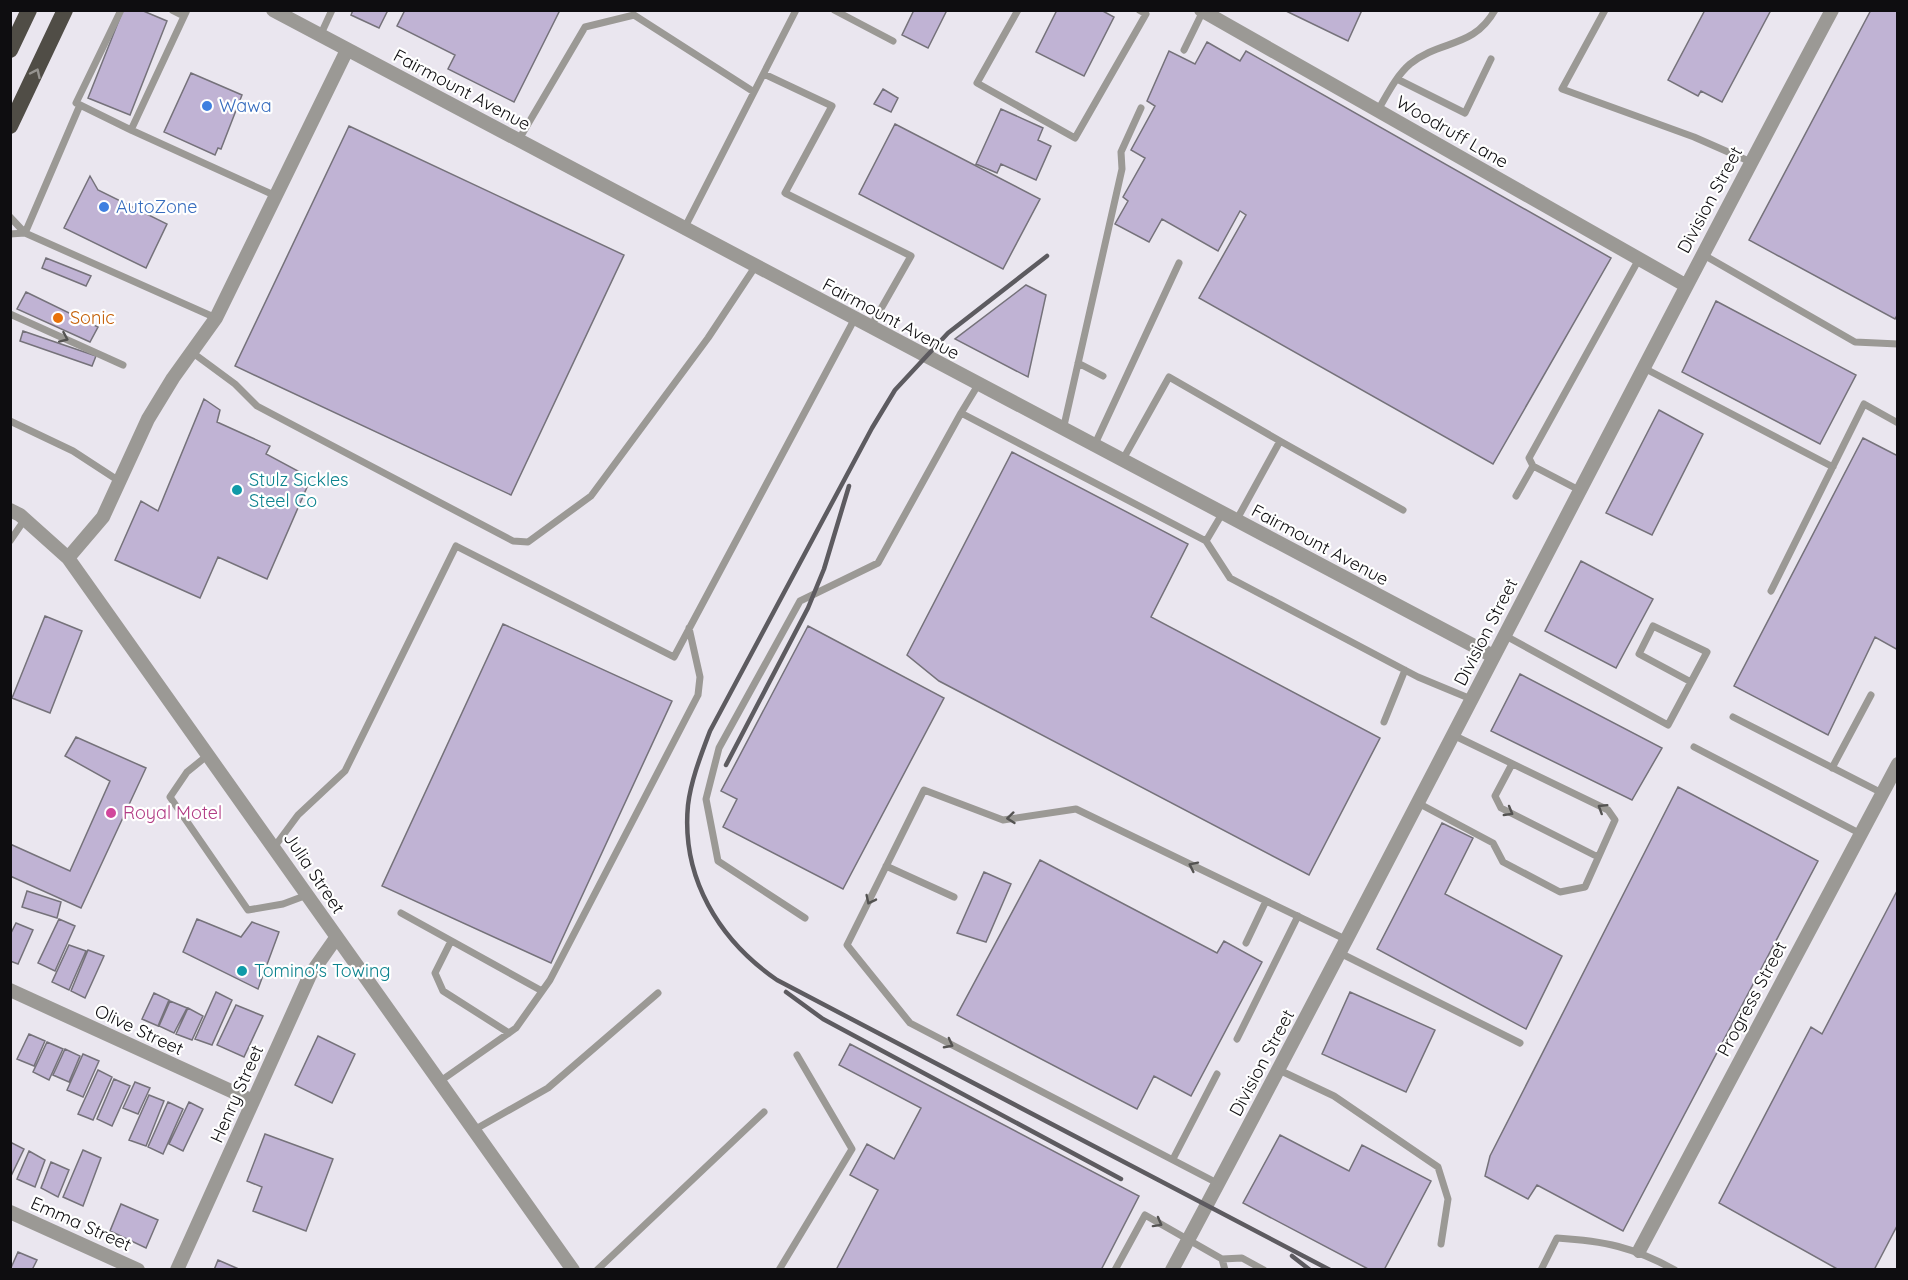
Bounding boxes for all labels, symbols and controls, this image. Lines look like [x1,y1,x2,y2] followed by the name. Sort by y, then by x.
[390,44,535,135] street label: Fairmount Avenue
[28,68,40,79] one-way arrow
[1392,90,1513,173] street label: Woodruff Lane
[219,94,272,117] place label: Wawa
[200,99,214,113] marker: Wawa
[1672,142,1747,257] street label: Division Street
[116,195,197,218] place label: AutoZone
[97,200,111,214] marker: AutoZone
[819,273,964,364] street label: Fairmount Avenue
[70,306,115,329] place label: Sonic
[51,311,65,325] marker: Sonic
[57,331,68,343] one-way arrow
[249,468,349,512] place label: Stulz Sickles Steel Co
[230,483,244,497] marker: Stulz Sickles Steel Co
[1248,499,1393,590] street label: Fairmount Avenue
[1449,574,1523,690] street label: Division Street
[123,801,222,824] place label: Royal Motel
[1598,804,1608,816] one-way arrow
[1503,805,1513,816] one-way arrow
[104,806,118,820] marker: Royal Motel
[1007,812,1016,824] one-way arrow
[279,828,350,918] street label: Julia Street
[1188,861,1199,873] one-way arrow
[865,893,877,904] one-way arrow
[1712,937,1792,1060] street label: Progress Street
[254,959,391,982] place label: Tomino's Towing
[235,964,249,978] marker: Tomino's Towing
[91,999,187,1060] street label: Olive Street
[1224,1005,1299,1120] street label: Division Street
[943,1037,953,1048] one-way arrow
[205,1041,268,1146] street label: Henry Street
[27,1191,135,1256] street label: Emma Street
[1152,1216,1162,1227] one-way arrow

